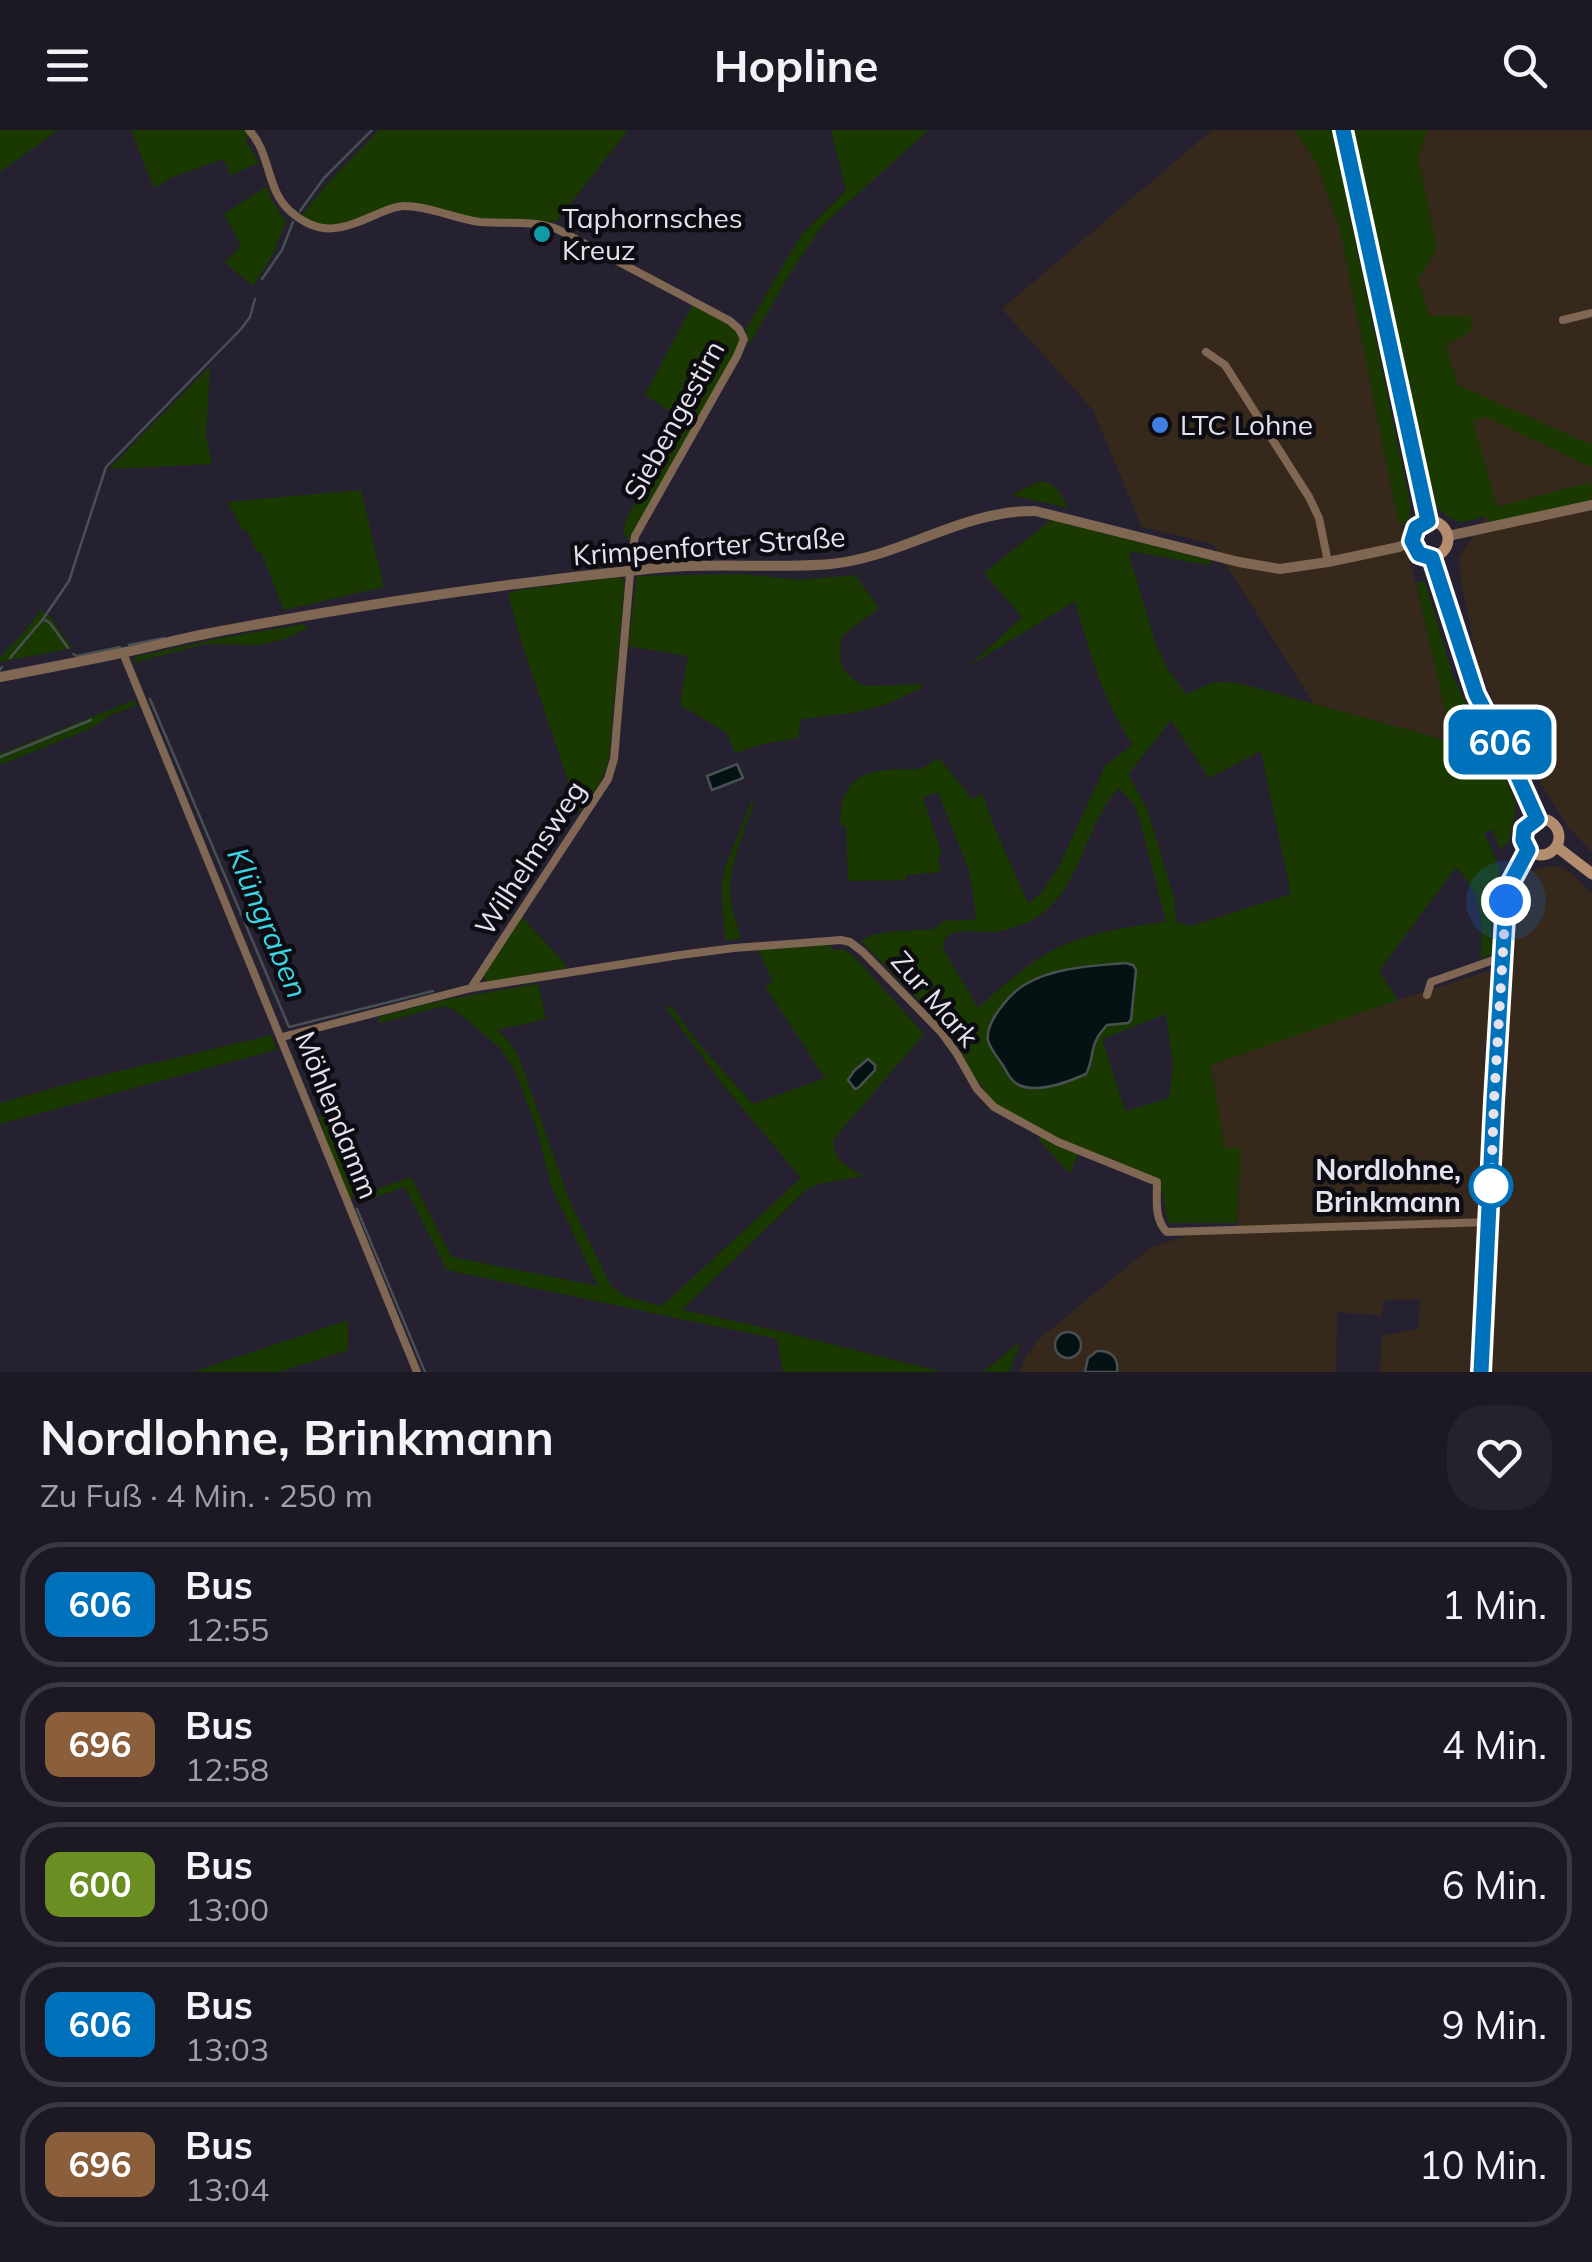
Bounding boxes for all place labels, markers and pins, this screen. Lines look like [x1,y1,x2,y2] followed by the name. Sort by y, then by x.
[562,200,743,267] place label: Taphornsches Kreuz
[531,223,553,245] marker: Taphornsches Kreuz
[1180,407,1313,442] place label: LTC Lohne
[1149,414,1171,436] marker: LTC Lohne
[1315,1152,1461,1219] place label: Nordlohne, Brinkmann
[1470,1165,1512,1207] marker: Nordlohne, Brinkmann

